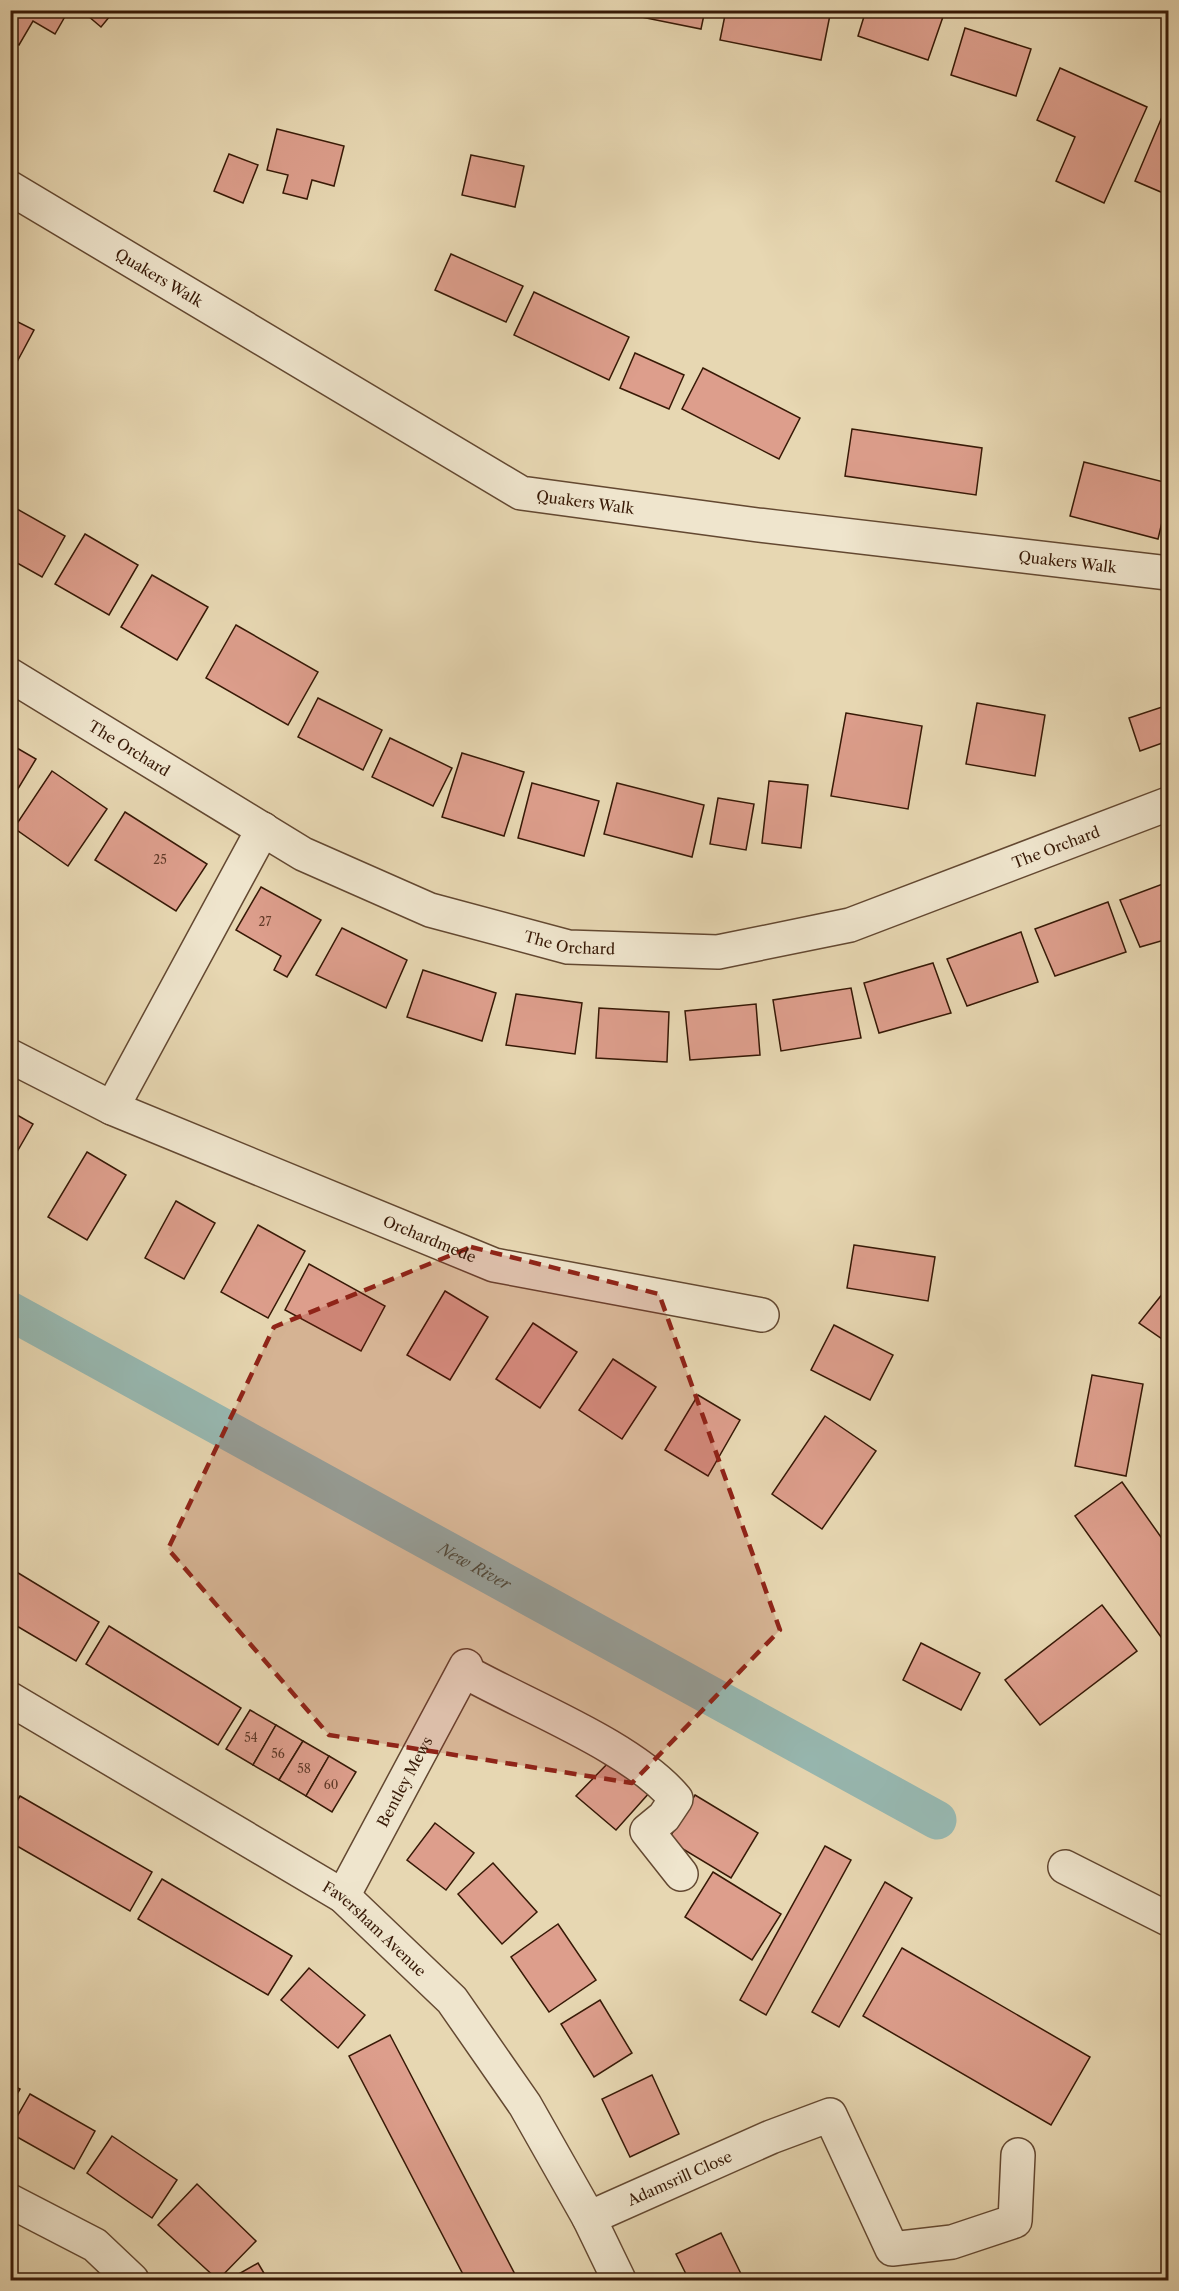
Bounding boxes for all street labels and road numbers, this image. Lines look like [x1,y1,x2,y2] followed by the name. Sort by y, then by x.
[112,244,208,311] street label: Quakers Walk
[535,486,637,518] street label: Quakers Walk
[1018,546,1119,577] street label: Quakers Walk
[85,716,174,780] street label: The Orchard
[1009,821,1102,872] street label: The Orchard
[522,926,615,958] street label: The Orchard
[380,1211,479,1266] street label: Orchardmede
[372,1733,436,1830] street label: Bentley Mews
[319,1877,431,1980] street label: Faversham Avenue
[623,2146,735,2210] street label: Adamsrill Close

